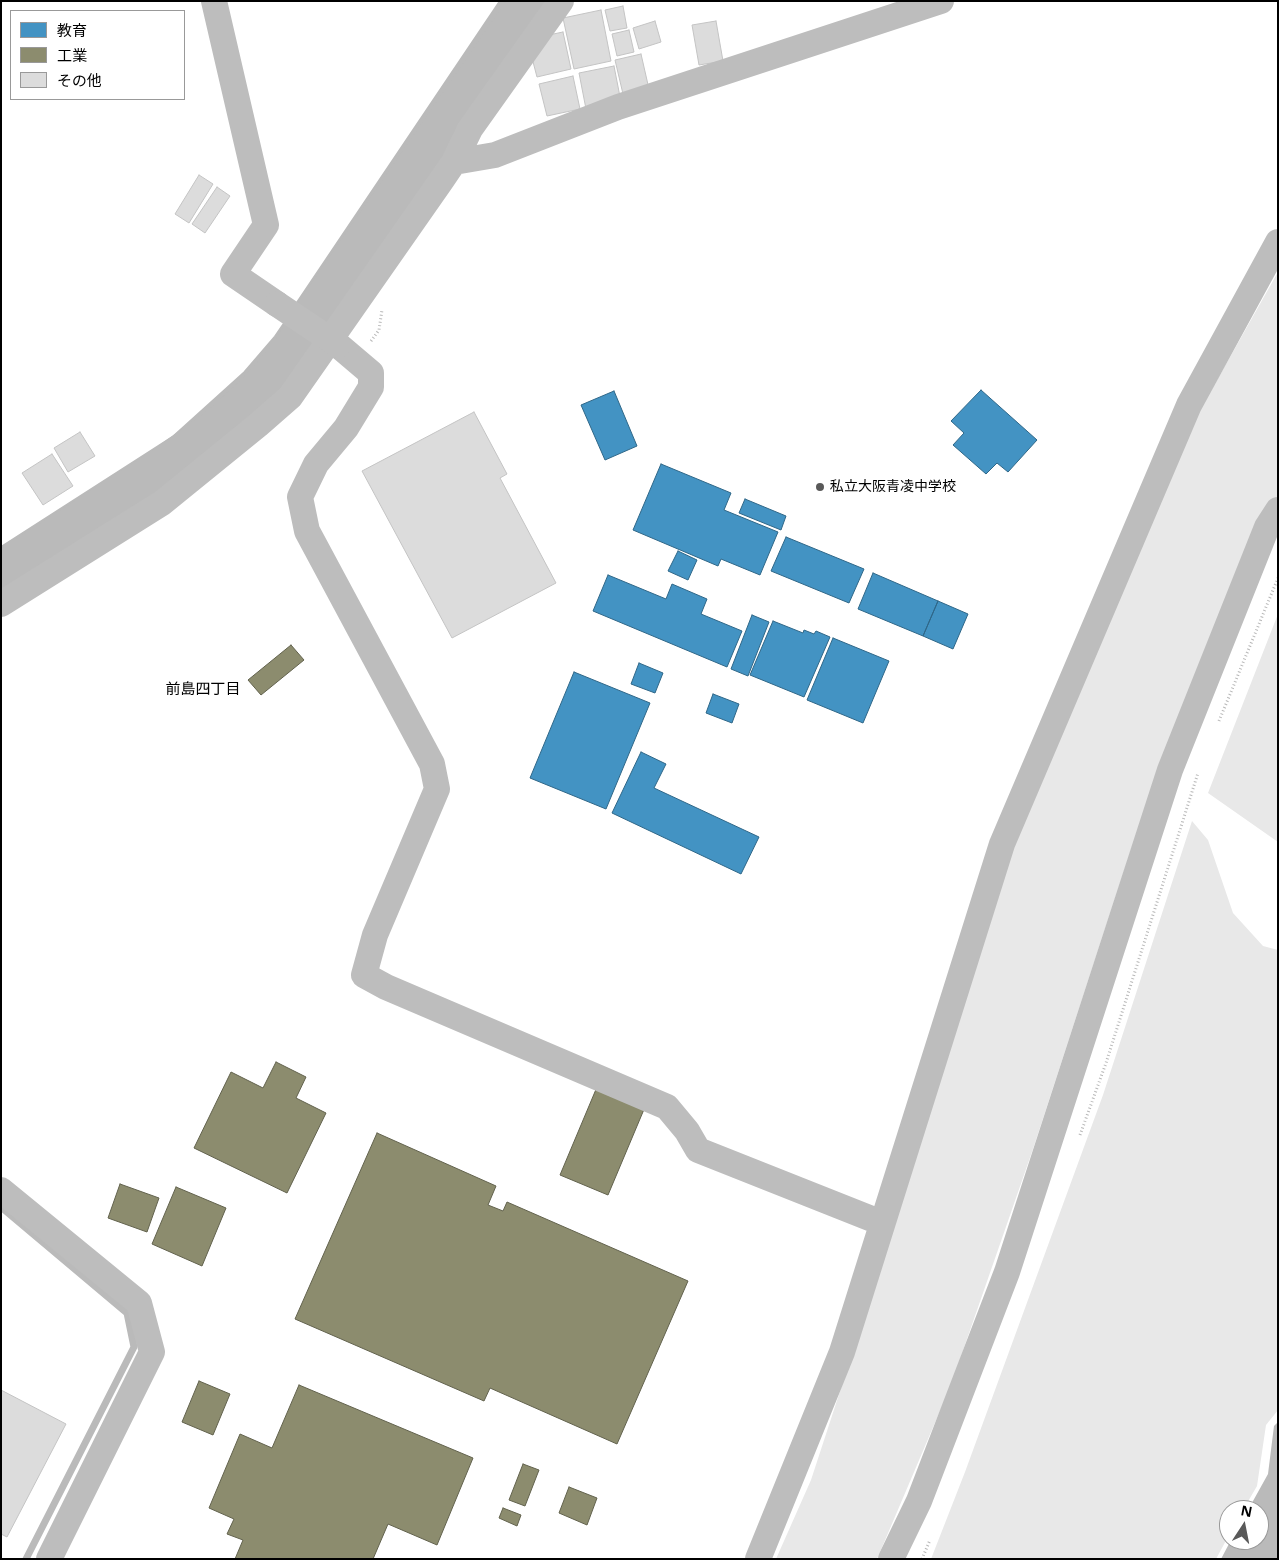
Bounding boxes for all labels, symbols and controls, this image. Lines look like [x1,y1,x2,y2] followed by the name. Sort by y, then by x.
[10,10,185,100] legend
[57,20,87,40] text: 教育
[57,45,87,65] text: 工業
[57,70,102,90] text: その他
[830,479,956,495] place label: 私立大阪青凌中学校
[814,481,826,493] marker: 私立大阪青凌中学校
[166,681,240,699] district label: 前島四丁目
[1219,1500,1269,1550] north arrow
[1239,1500,1254,1521] text: N

